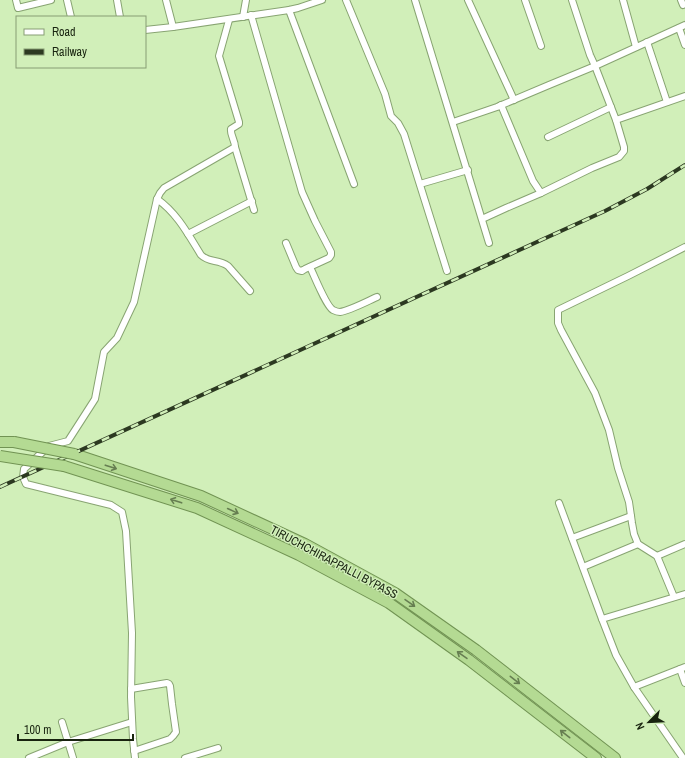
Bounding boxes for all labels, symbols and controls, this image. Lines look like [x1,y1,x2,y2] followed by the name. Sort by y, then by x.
[16,16,146,68] legend
[52,24,76,40] text: Road
[52,44,87,60] text: Railway
[105,463,117,471] one-way arrow
[169,497,182,504] one-way arrow
[227,508,239,515] one-way arrow
[268,522,401,603] street label: TIRUCHCHIRAPPALLI BYPASS
[404,599,415,608] one-way arrow
[457,651,468,659] one-way arrow
[509,676,520,685] one-way arrow
[629,702,669,742] north arrow
[18,716,133,742] scale bar
[632,720,648,732] text: N
[24,722,51,738] text: 100 m
[559,730,570,738] one-way arrow

